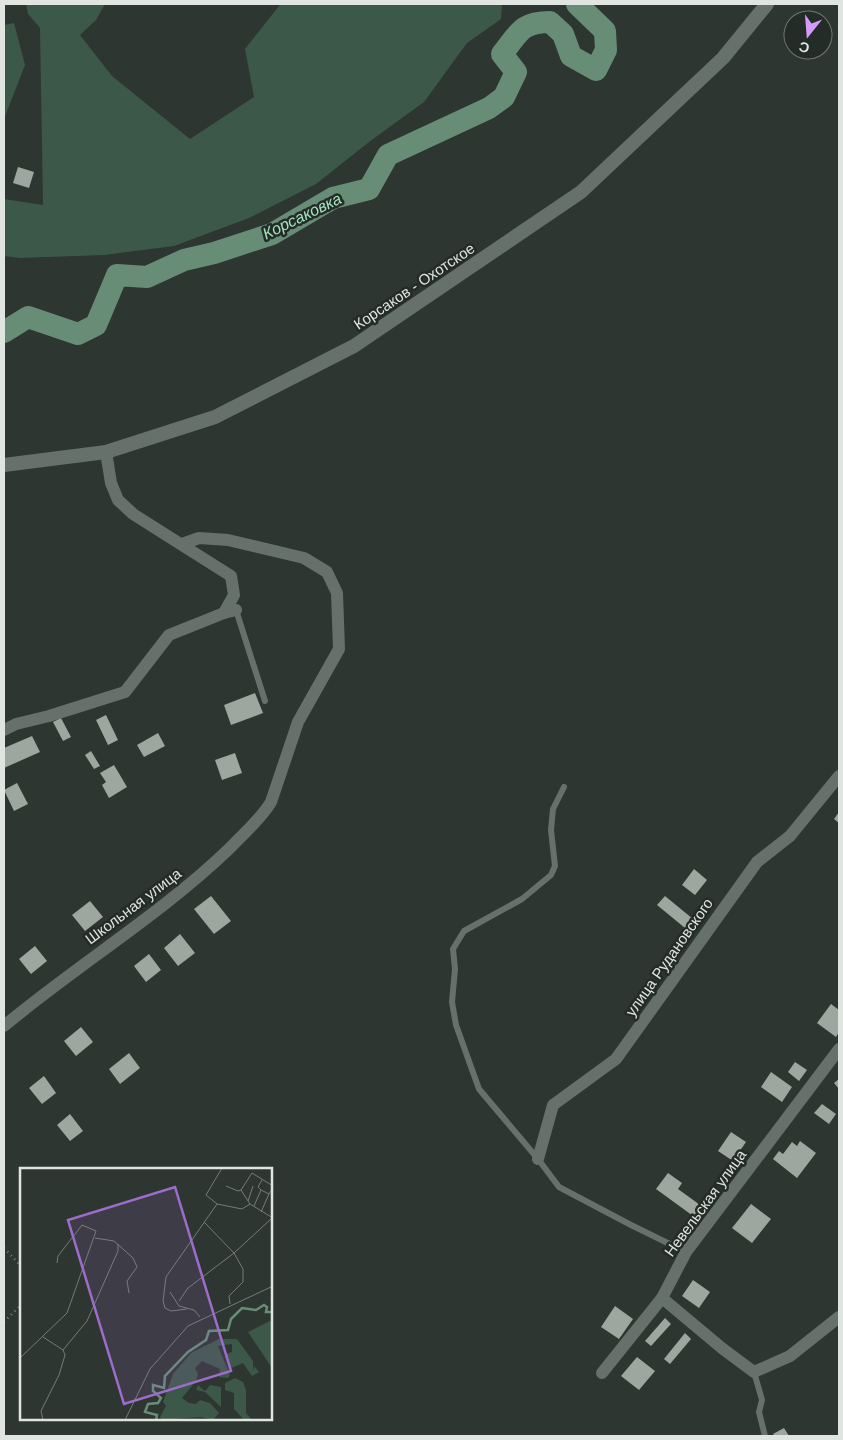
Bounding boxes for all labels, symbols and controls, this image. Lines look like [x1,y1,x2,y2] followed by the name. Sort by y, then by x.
[783,10,833,60] north arrow
[797,38,811,57] text: С
[260,190,344,242] water label: Корсаковка
[350,239,478,333] street label: Корсаков - Охотское
[82,864,185,947] street label: Школьная улица
[622,895,716,1019] street label: улица Рудановского
[661,1146,750,1260] street label: Невельская улица
[20,1168,272,1420] inset map

